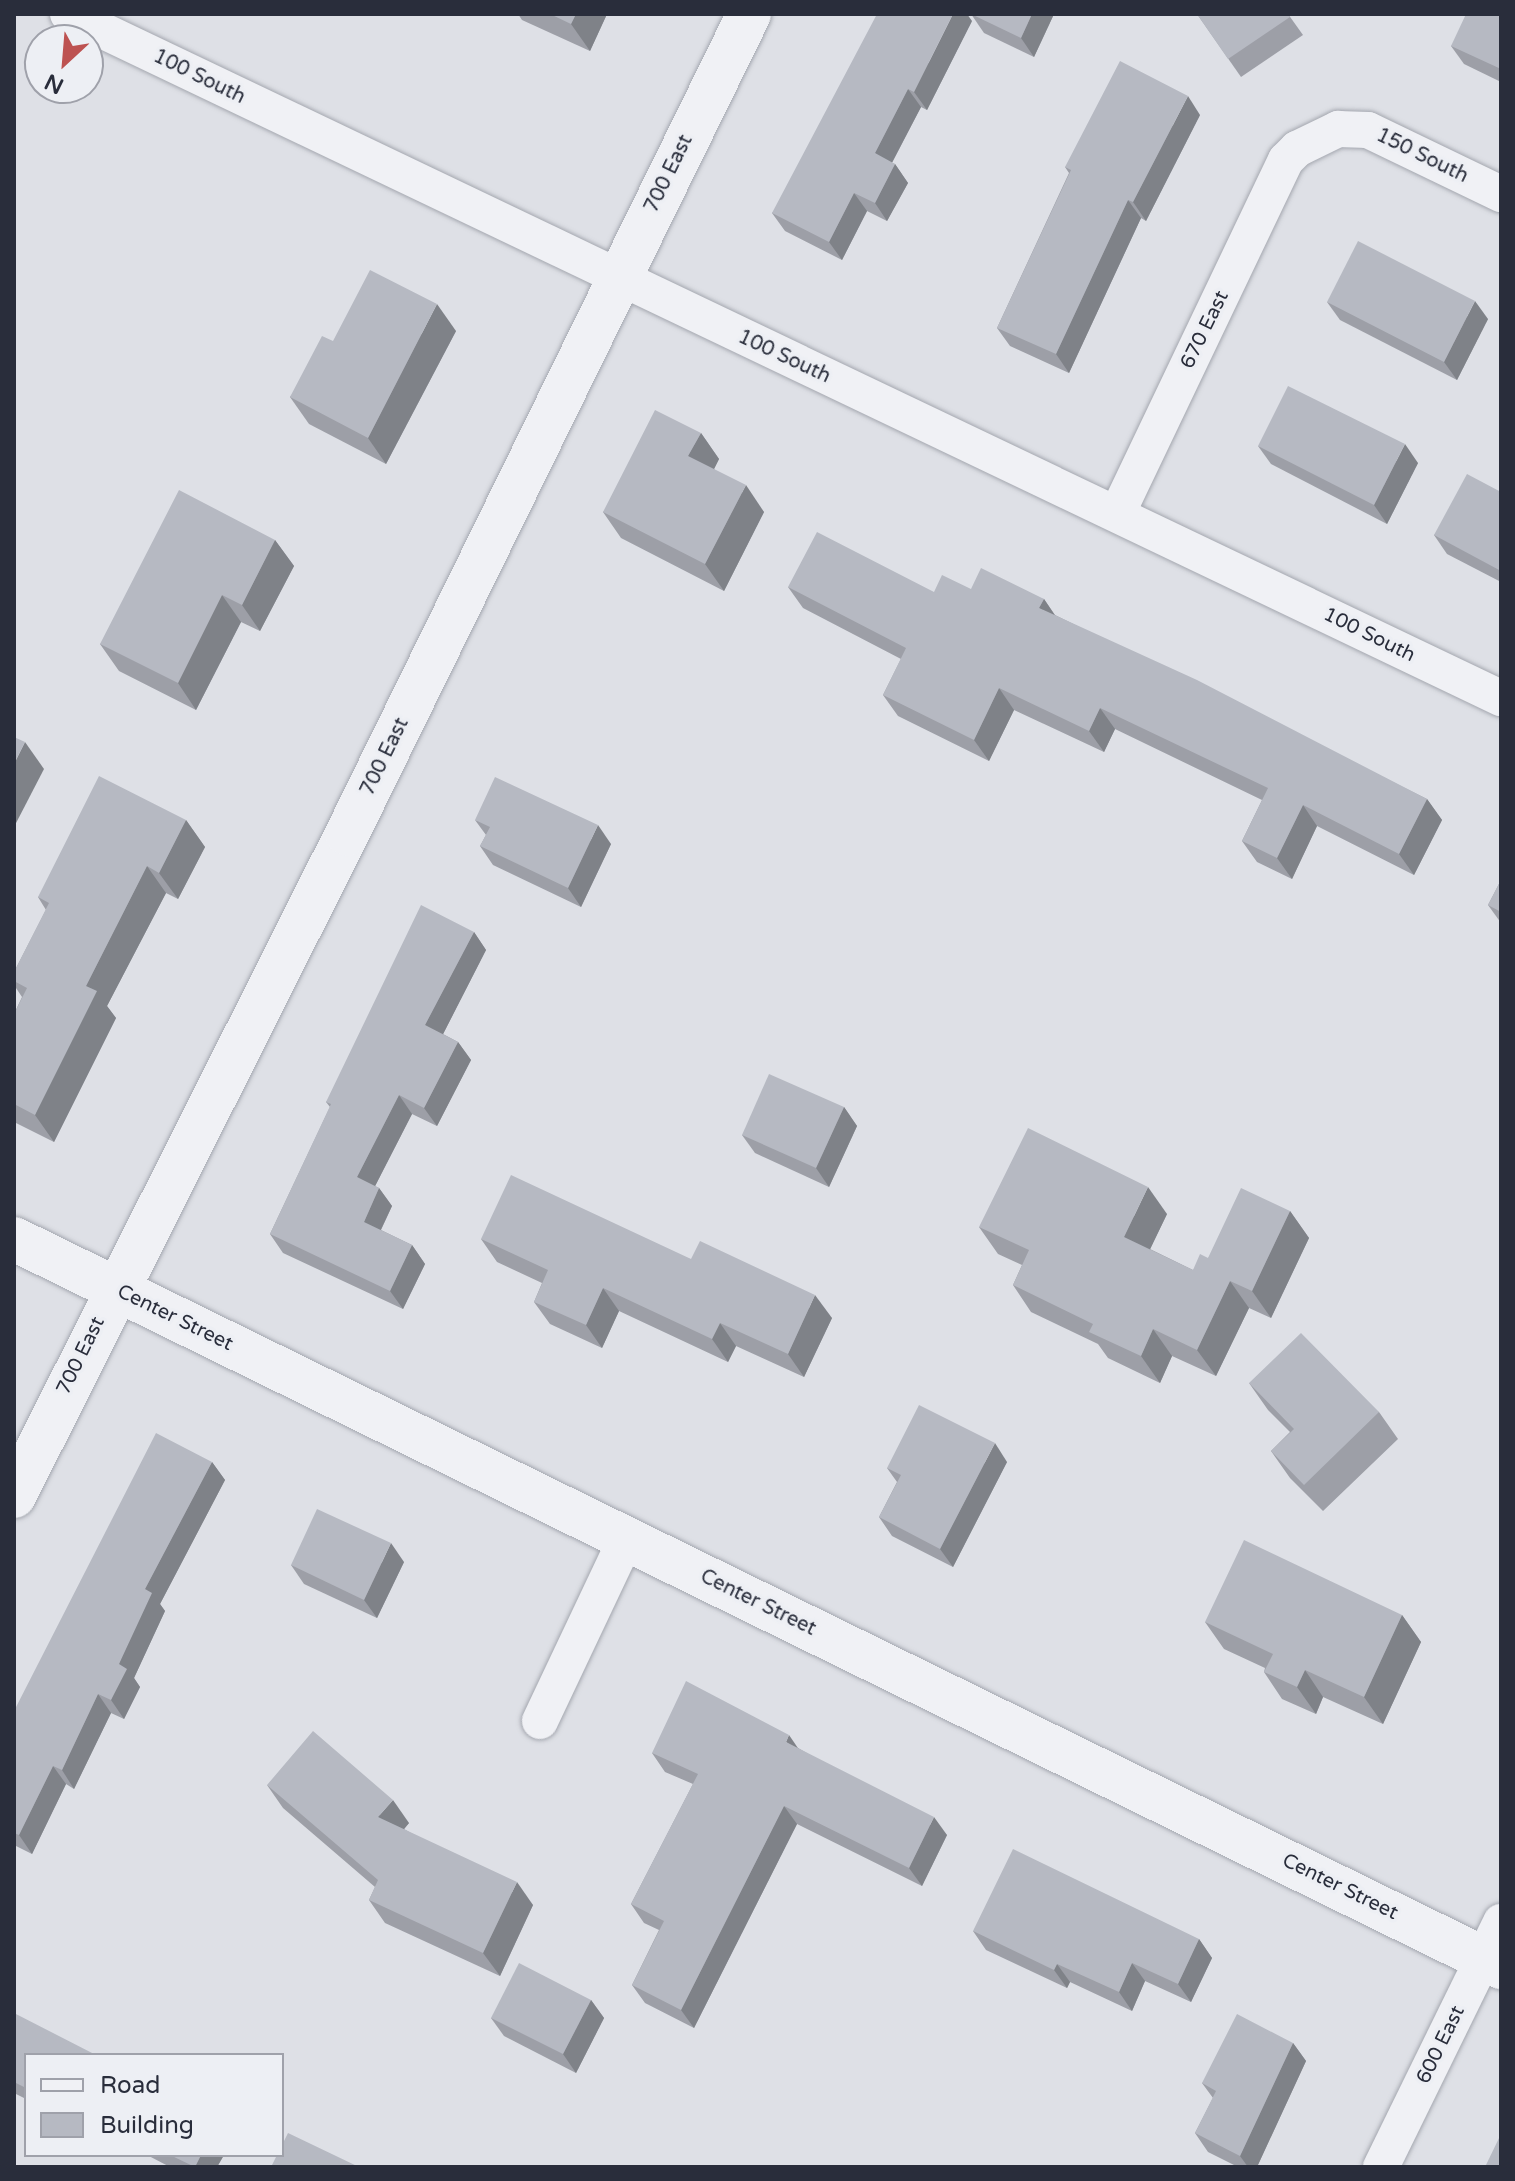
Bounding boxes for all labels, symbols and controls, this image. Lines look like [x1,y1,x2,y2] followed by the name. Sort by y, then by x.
[24,24,104,104] north arrow
[149,44,249,110] street label: 100 South
[41,68,68,99] text: N
[1372,123,1472,189] street label: 150 South
[640,131,698,217] street label: 700 East
[1176,287,1234,373] street label: 670 East
[734,325,834,389] street label: 100 South
[1319,602,1419,668] street label: 100 South
[356,714,414,800] street label: 700 East
[113,1280,237,1356] street label: Center Street
[52,1313,110,1399] street label: 700 East
[696,1565,820,1641] street label: Center Street
[1278,1849,1402,1925] street label: Center Street
[1412,2002,1470,2088] street label: 600 East
[24,2053,284,2157] legend
[100,2071,160,2100] text: Road
[100,2111,194,2140] text: Building

